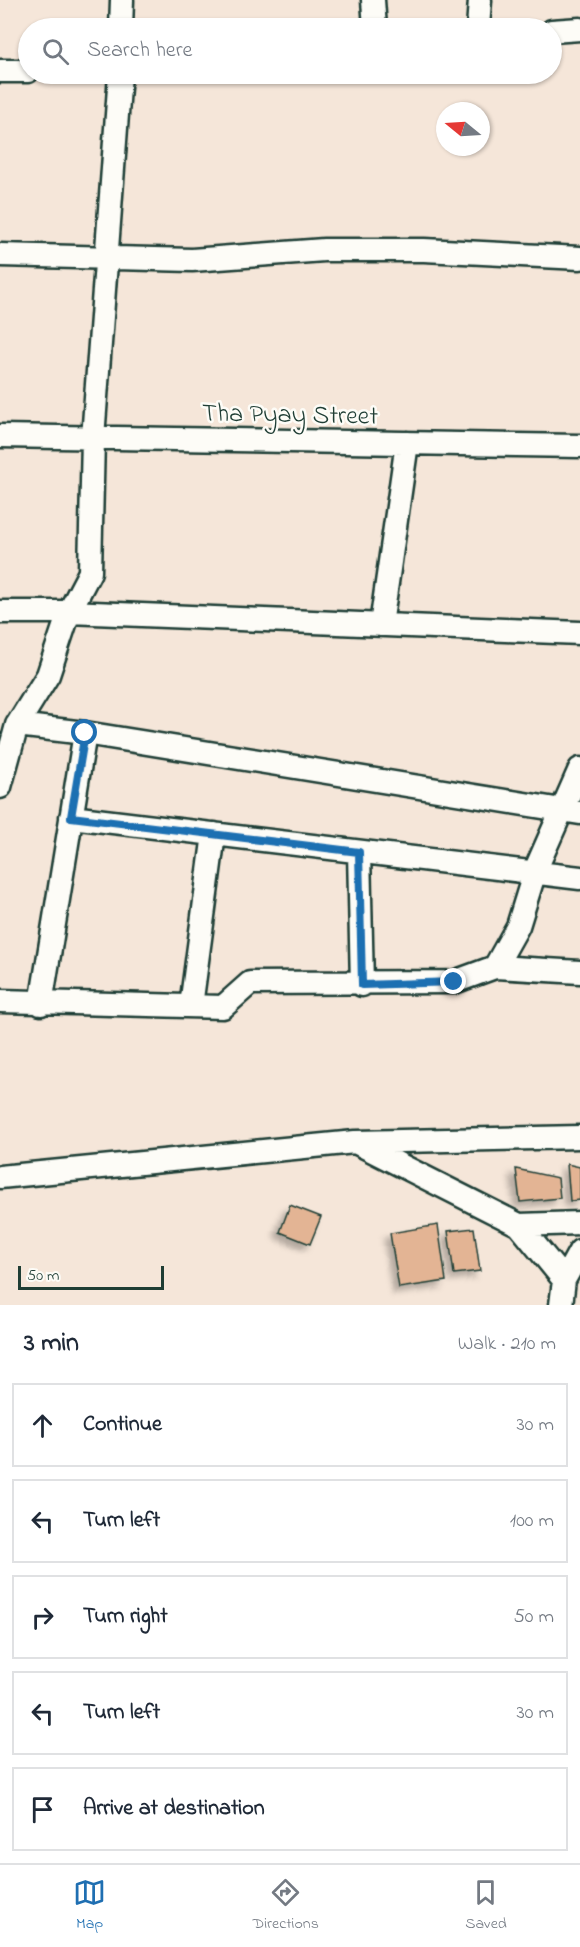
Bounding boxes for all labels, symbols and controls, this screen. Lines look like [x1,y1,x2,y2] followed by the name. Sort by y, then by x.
[18,18,562,84] search box
[39,35,72,68] icon: search
[87,35,192,67] text: Search here
[436,102,490,156] north arrow
[201,395,379,437] street label: Tha Pyay Street
[71,719,97,745] route start
[440,968,466,994] route end
[18,1263,164,1290] scale bar
[27,1264,59,1288] text: 50 m
[24,1325,79,1363] text: 3 min
[458,1330,556,1359] text: Walk · 210 m
[26,1409,59,1442] icon: ahead
[83,1409,162,1441] text: Continue
[517,1411,554,1440] text: 30 m
[26,1505,59,1538] icon: left
[83,1505,160,1537] text: Turn left
[510,1507,554,1536] text: 100 m
[26,1601,59,1634] icon: right
[83,1601,168,1633] text: Turn right
[513,1603,554,1632] text: 50 m
[26,1697,59,1730] icon: left
[83,1697,160,1729] text: Turn left
[517,1699,554,1728] text: 30 m
[26,1793,59,1826] icon: arrive
[83,1793,265,1825] text: Arrive at destination
[73,1876,106,1936] tab: Map
[252,1876,319,1936] tab: Directions
[465,1876,507,1936] tab: Saved

